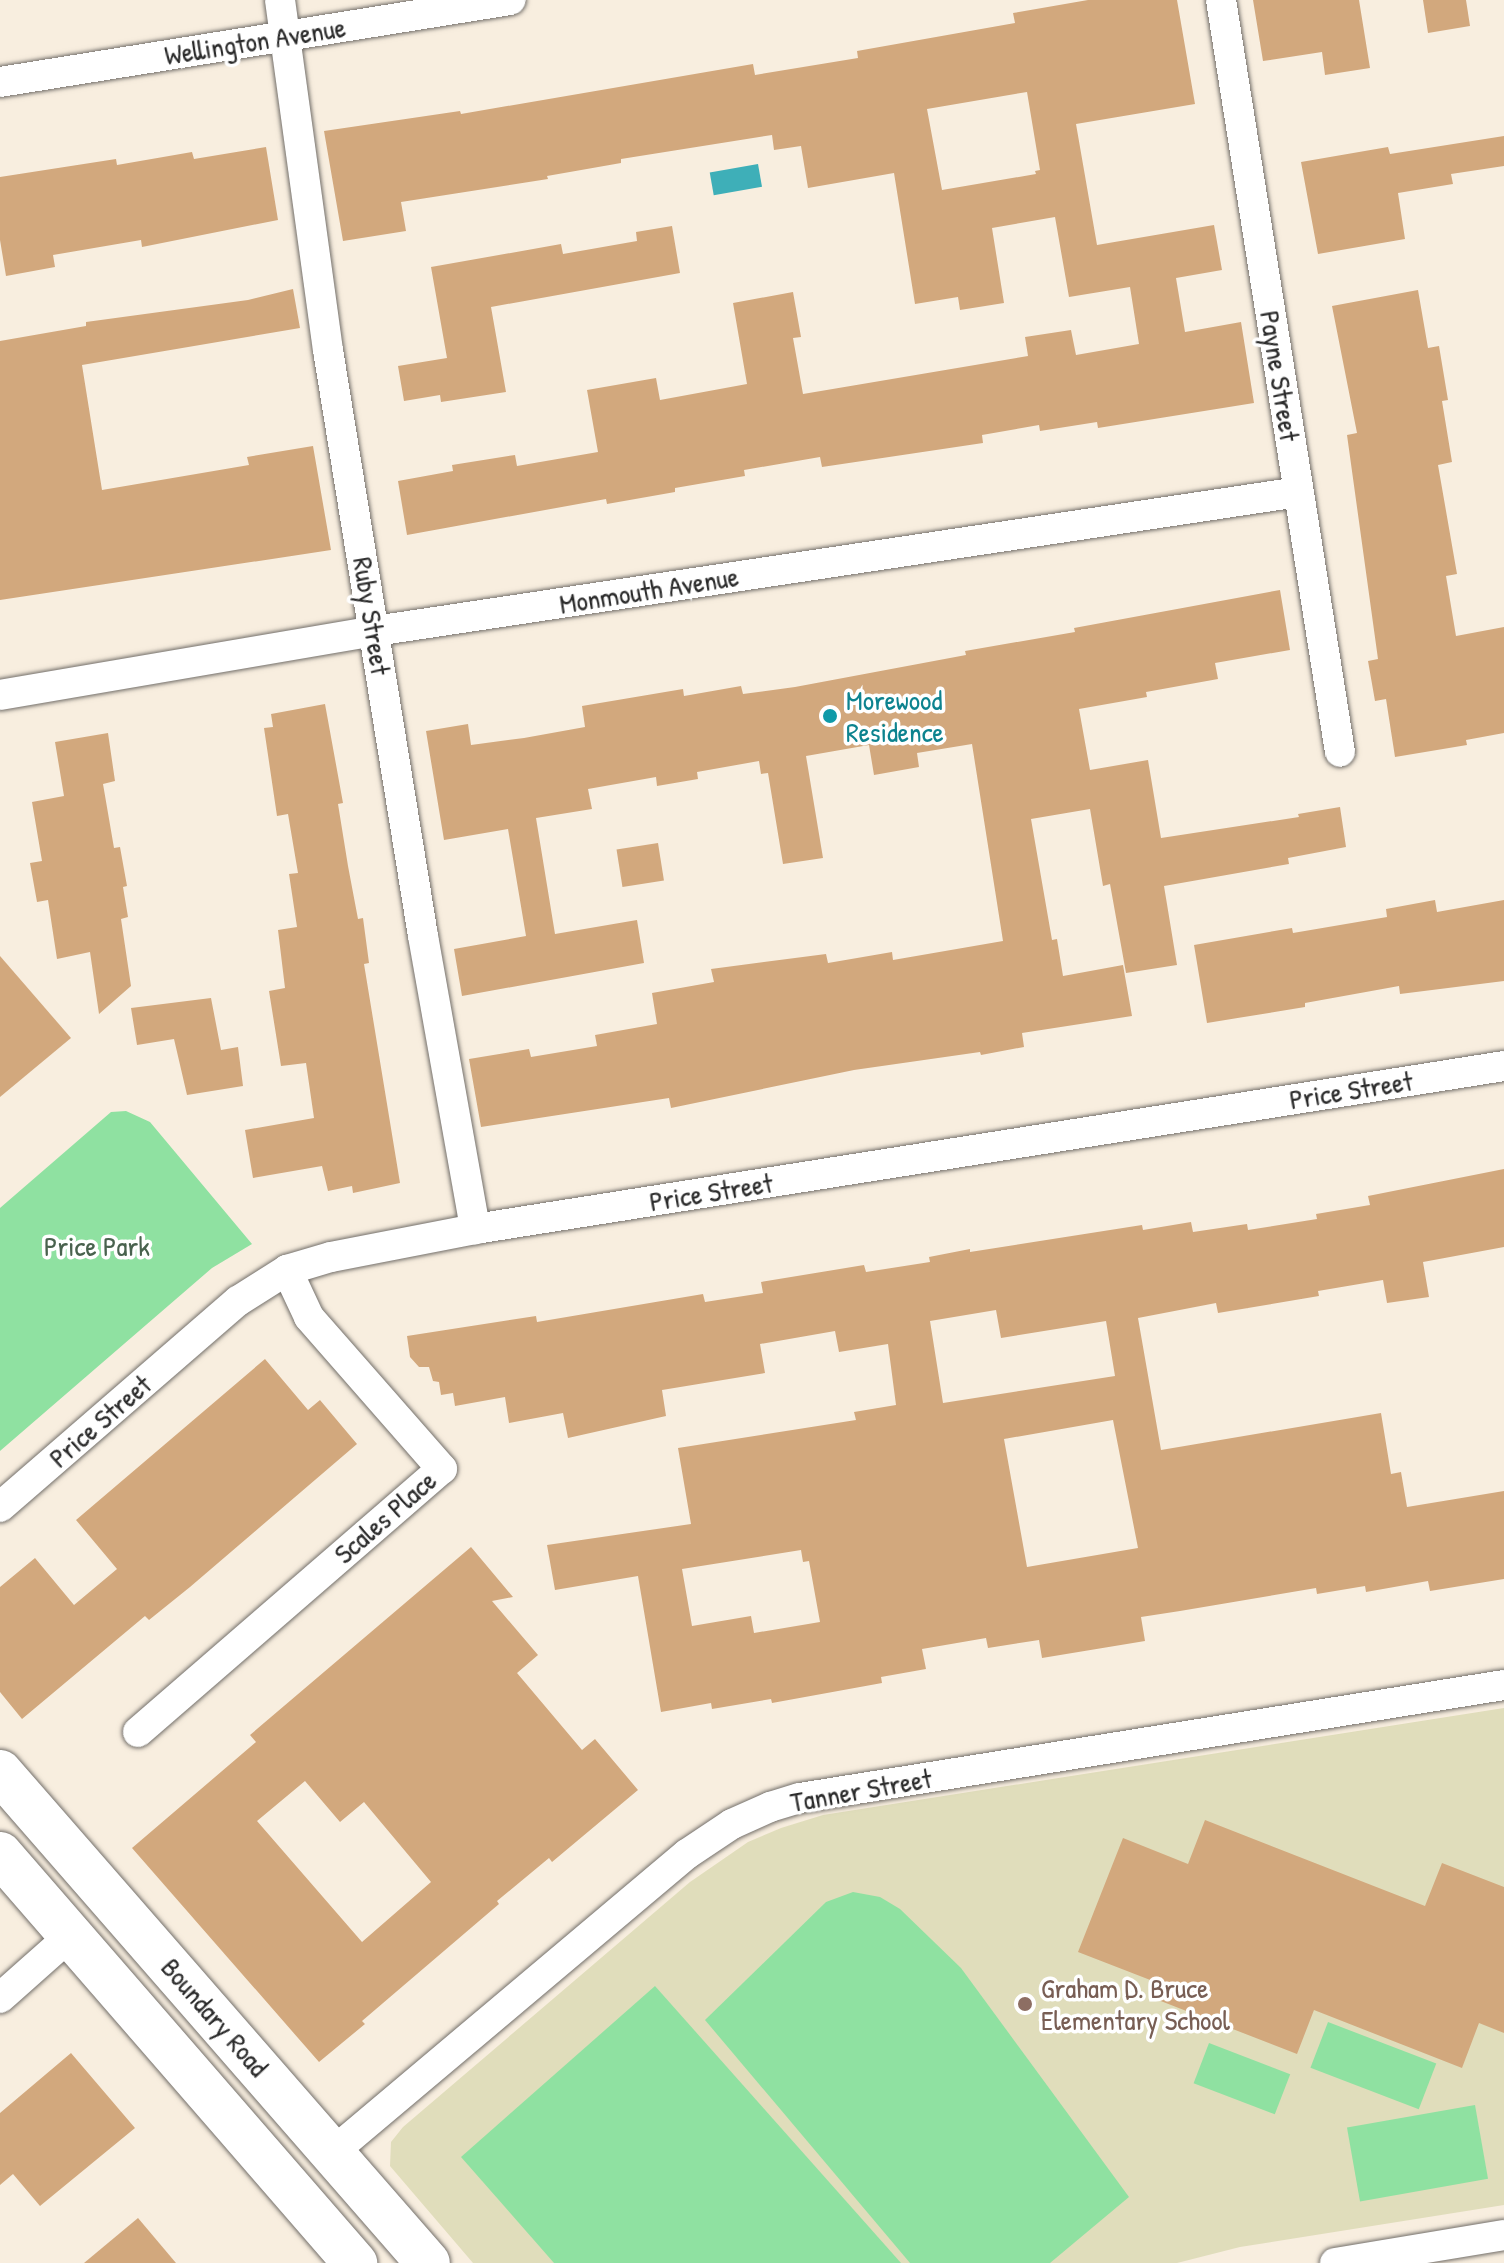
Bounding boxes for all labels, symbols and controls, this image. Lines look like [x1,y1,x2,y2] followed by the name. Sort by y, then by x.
[162,10,348,72] street label: Wellington Avenue
[1253,308,1307,444] street label: Payne Street
[346,555,398,677] street label: Ruby Street
[557,559,741,621] street label: Monmouth Avenue
[846,683,944,749] place label: Morewood Residence
[821,707,839,725] marker: Morewood Residence
[1287,1064,1415,1116] street label: Price Street
[647,1166,775,1218] street label: Price Street
[44,1229,150,1263] park label: Price Park
[42,1368,158,1474] street label: Price Street
[327,1464,443,1570] street label: Scales Place
[788,1761,934,1819] street label: Tanner Street
[154,1951,276,2083] street label: Boundary Road
[1041,1971,1230,2037] place label: Graham D. Bruce Elementary School
[1016,1995,1034,2013] marker: Graham D. Bruce Elementary School

